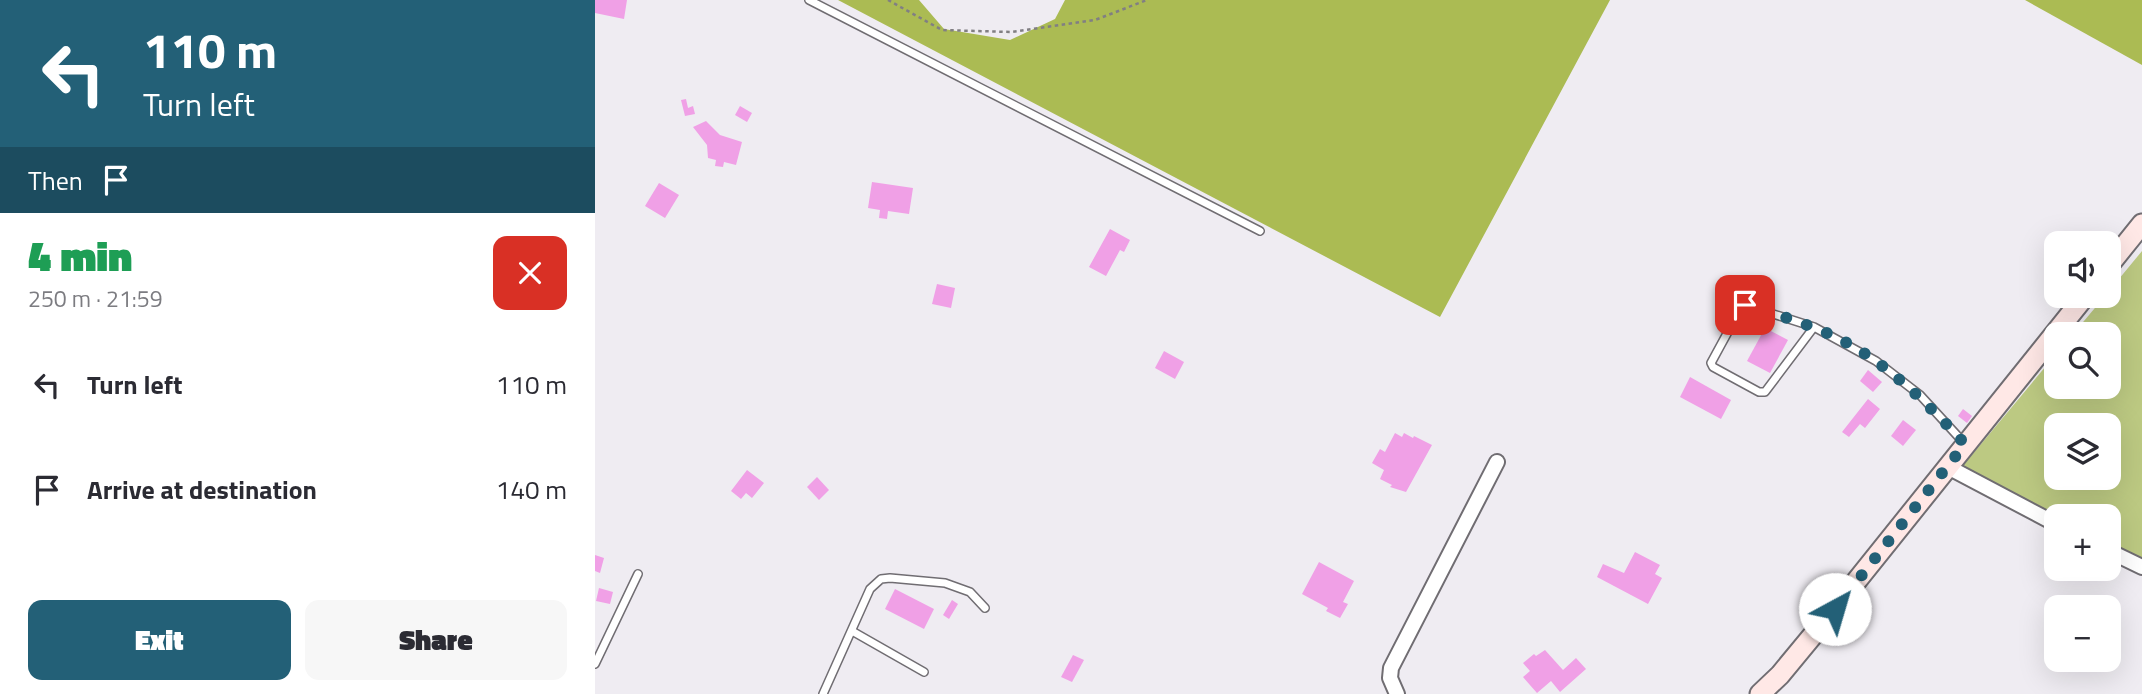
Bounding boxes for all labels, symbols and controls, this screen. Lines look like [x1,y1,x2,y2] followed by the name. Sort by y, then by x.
[143,12,277,87] text: 110 m
[28,28,119,119] icon: left
[143,80,255,128] text: Turn left
[28,161,83,200] text: Then
[97,161,135,199] icon: arrive
[28,223,132,287] text: 4 min
[2044,231,2121,672] map controls
[2044,231,2121,308] button: sound
[493,236,567,310] button: close
[1715,275,1775,335] pin
[28,281,163,316] text: 250 m · 21:59
[1726,286,1764,324] icon: arrive
[2044,322,2121,399] button: search
[87,365,182,404] text: Turn left
[496,365,567,404] text: 110 m
[28,366,66,404] icon: left
[2044,413,2121,490] button: layers
[87,470,317,509] text: Arrive at destination
[496,470,567,509] text: 140 m
[28,471,66,509] icon: arrive
[2044,504,2121,581] button: +
[1798,572,1872,646] position arrow
[2044,595,2121,672] button: −
[28,600,291,680] button: Exit
[305,600,567,680] button: Share

